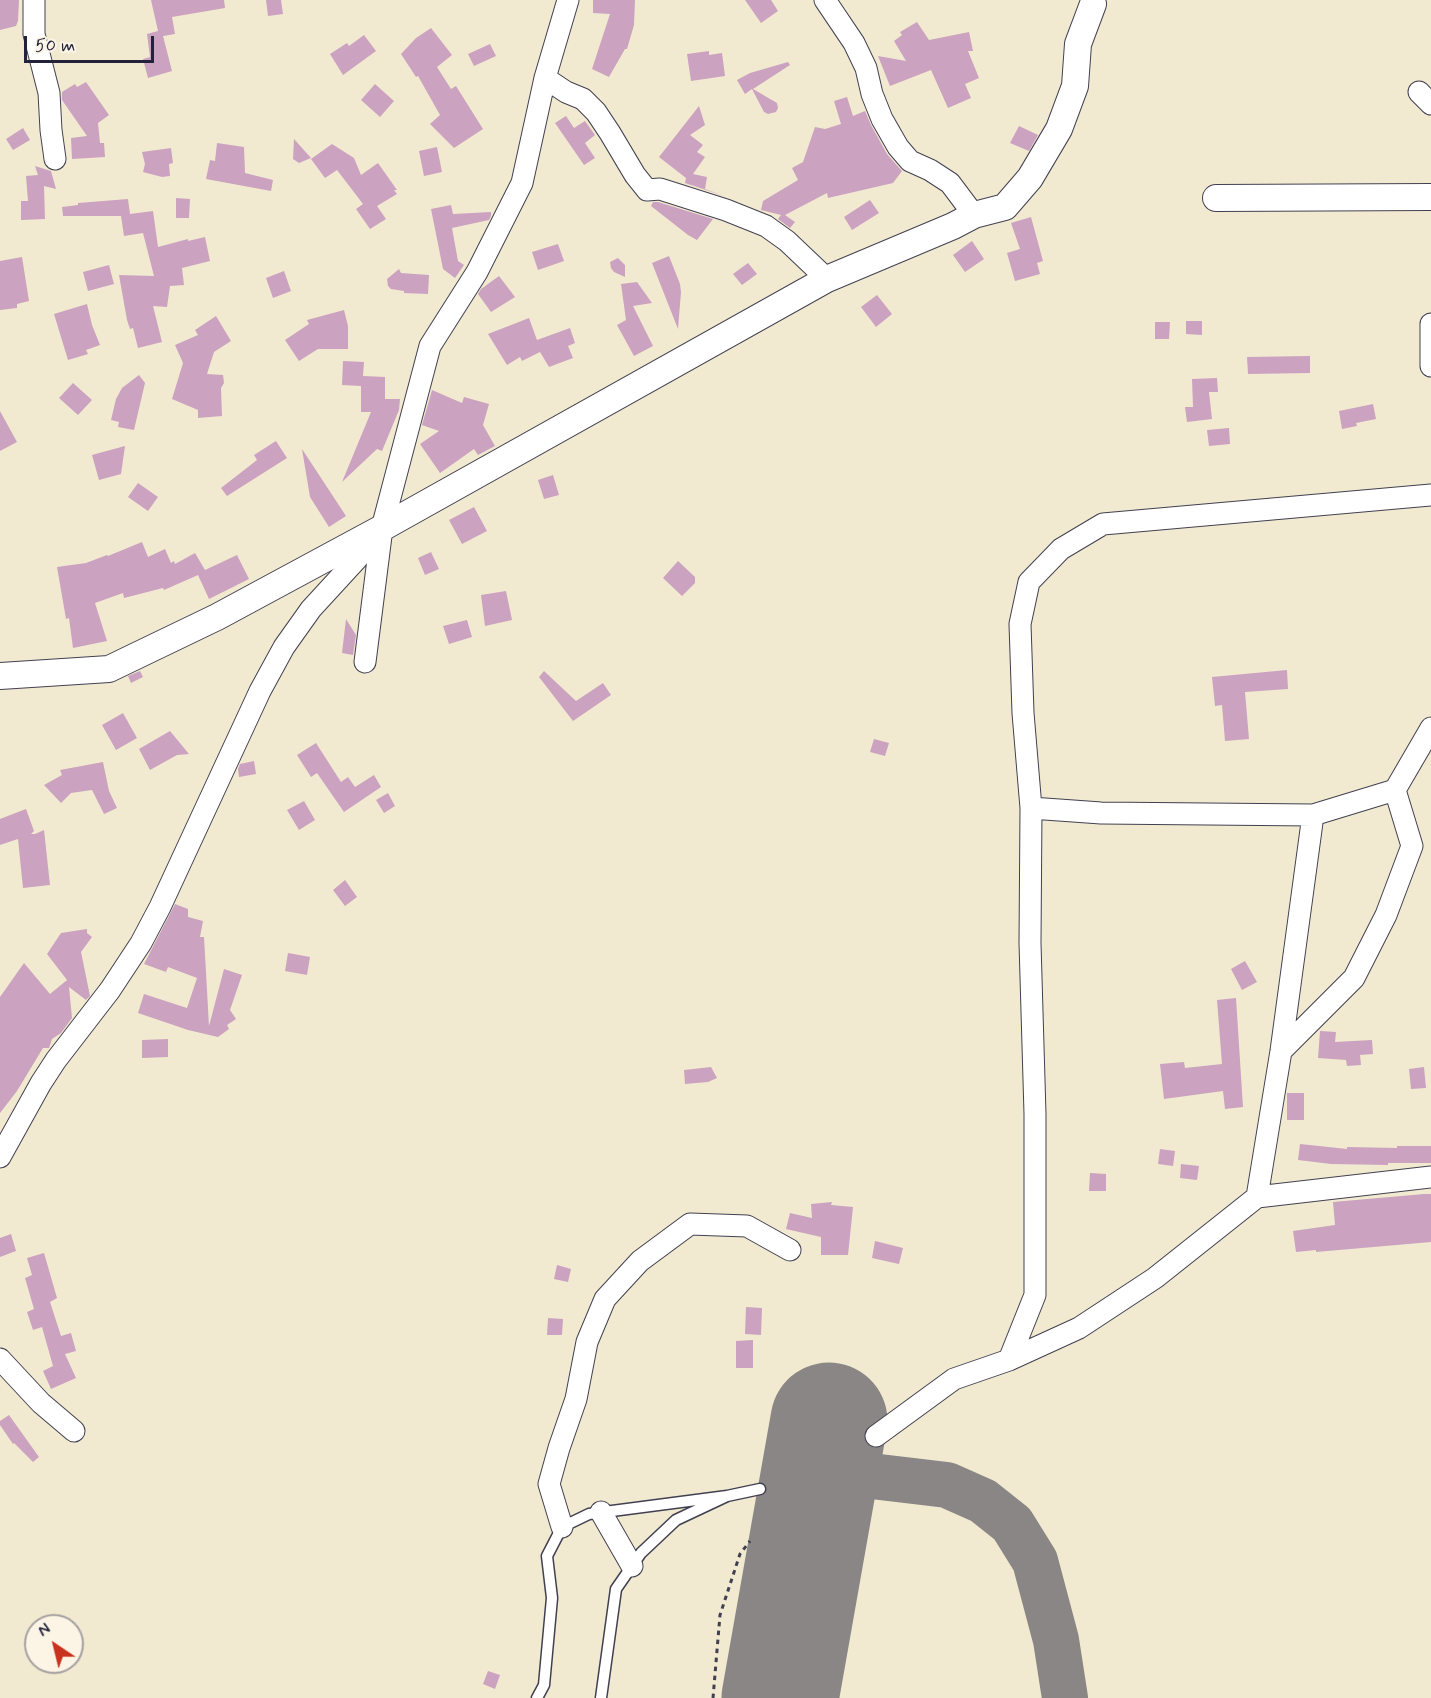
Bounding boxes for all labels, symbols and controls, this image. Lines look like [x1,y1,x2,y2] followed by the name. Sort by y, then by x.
[27,24,158,62] scale bar
[35,34,75,58] text: 50 m
[24,1614,84,1674] north arrow
[34,1619,55,1642] text: N

